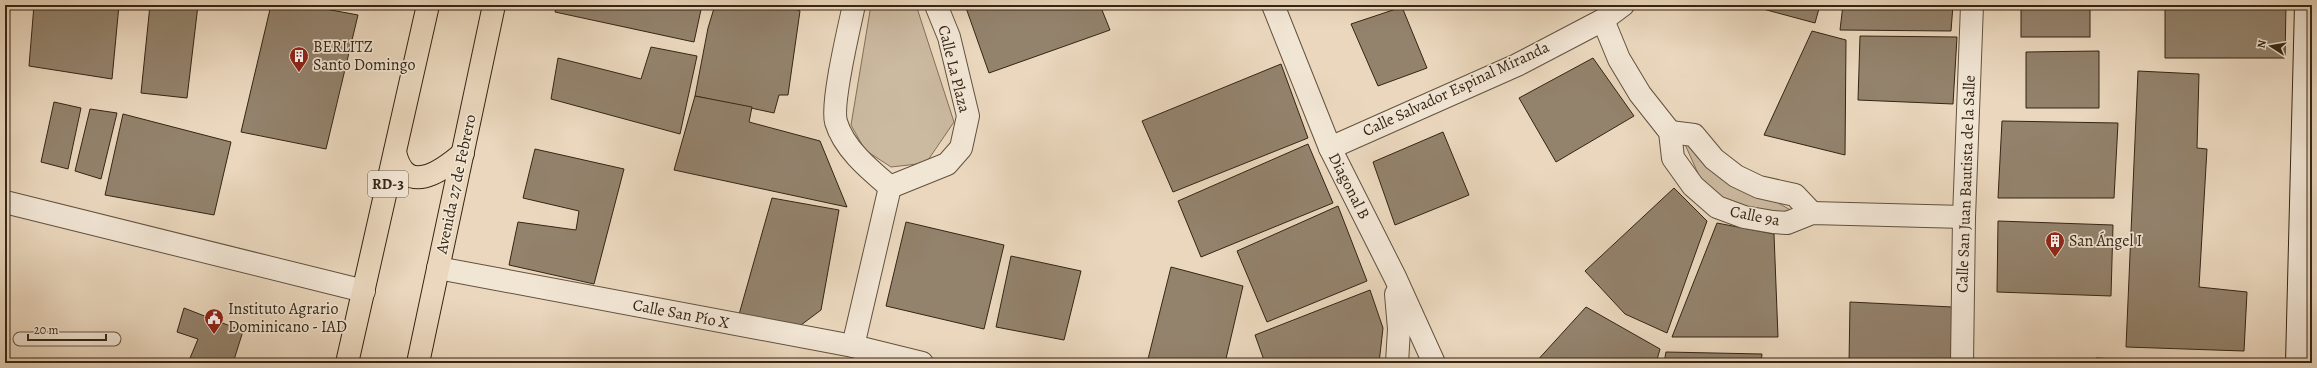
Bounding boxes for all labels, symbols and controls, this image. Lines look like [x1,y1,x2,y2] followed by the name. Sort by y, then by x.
[933,23,976,116] street label: Calle La Plaza
[2251,26,2291,66] north arrow
[313,36,416,76] place label: BERLITZ Santo Domingo
[1359,36,1553,142] street label: Calle Salvador Espinal Miranda
[2254,39,2270,50] text: N
[288,45,310,73] building icon: BERLITZ Santo Domingo
[1951,75,1981,293] street label: Calle San Juan Bautista de la Salle
[430,112,482,257] street label: Avenida 27 de Febrero
[1323,149,1375,223] street label: Diagonal B
[368,171,408,197] road number: RD-3
[1728,200,1782,232] street label: Calle 9a
[2044,230,2066,258] building icon: San Ángel I
[2069,230,2142,252] place label: San Ángel I
[631,294,732,334] street label: Calle San Pío X
[228,298,347,338] place label: Instituto Agrario Dominicano - IAD
[203,307,225,335] public building icon: Instituto Agrario Dominicano - IAD
[28,316,106,342] scale bar
[34,322,58,338] text: 20 m

